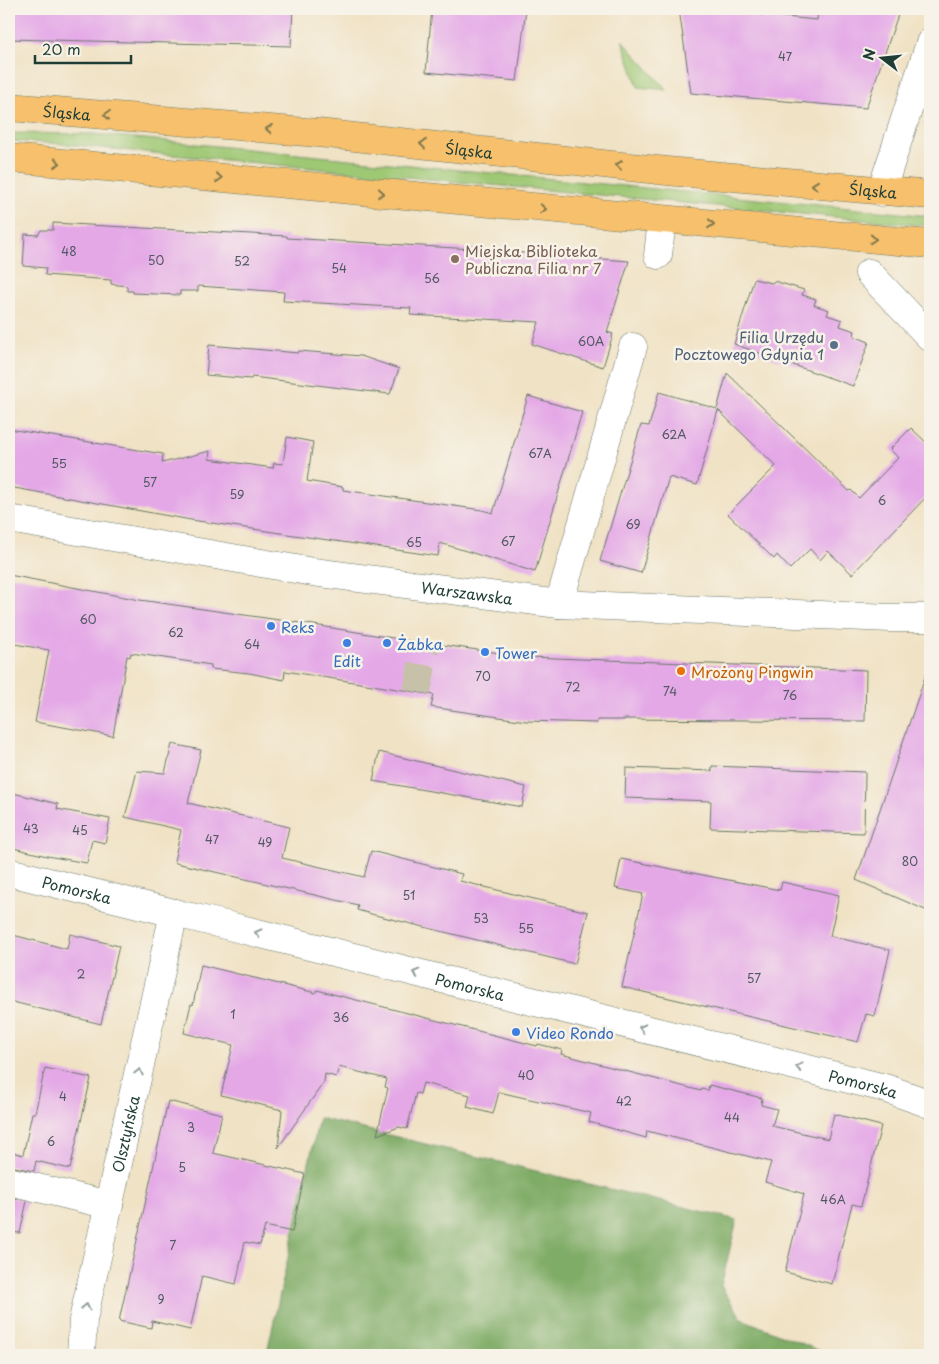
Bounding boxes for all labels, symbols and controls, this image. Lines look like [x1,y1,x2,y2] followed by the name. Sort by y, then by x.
[35,32,131,64] scale bar
[856,32,906,82] north arrow
[42,37,81,60] text: 20 m
[857,46,881,63] text: N
[778,47,793,65] house number: 47
[42,98,92,125] street label: Śląska
[103,109,111,120] one-way arrow
[265,124,273,135] one-way arrow
[444,135,495,164] street label: Śląska
[418,139,426,150] one-way arrow
[54,157,62,168] one-way arrow
[615,160,623,171] one-way arrow
[215,172,223,183] one-way arrow
[848,176,899,203] street label: Śląska
[811,180,819,191] one-way arrow
[377,187,385,198] one-way arrow
[539,203,547,214] one-way arrow
[707,219,715,230] one-way arrow
[869,233,877,244] one-way arrow
[465,239,602,279] place label: Miejska Biblioteka Publiczna Filia nr 7
[61,242,77,260] house number: 48
[148,251,164,269] house number: 50
[234,252,250,270] house number: 52
[449,253,461,265] marker: Miejska Biblioteka Publiczna Filia nr 7
[331,259,347,277] house number: 54
[424,269,440,287] house number: 56
[674,325,824,365] place label: Filia Urzędu Pocztowego Gdynia 1
[578,332,604,350] house number: 60A
[828,339,840,351] marker: Filia Urzędu Pocztowego Gdynia 1
[662,425,686,443] house number: 62A
[528,444,552,462] house number: 67A
[51,454,67,472] house number: 55
[143,473,157,491] house number: 57
[230,485,244,503] house number: 59
[878,491,886,509] house number: 6
[625,515,641,533] house number: 69
[501,532,516,550] house number: 67
[406,533,422,551] house number: 65
[420,575,515,609] street label: Warszawska
[79,610,97,628] house number: 60
[281,615,315,638] place label: Reks
[265,620,277,632] marker: Reks
[168,623,184,641] house number: 62
[397,632,444,655] place label: Żabka
[244,635,260,653] house number: 64
[341,637,353,649] marker: Edit
[381,637,393,649] marker: Żabka
[495,641,537,664] place label: Tower
[479,646,491,658] marker: Tower
[333,649,361,672] place label: Edit
[691,660,814,683] place label: Mrożony Pingwin
[675,665,687,677] marker: Mrożony Pingwin
[475,667,491,685] house number: 70
[565,678,581,696] house number: 72
[663,682,677,700] house number: 74
[783,686,797,704] house number: 76
[23,819,39,837] house number: 43
[72,821,88,839] house number: 45
[205,830,220,848] house number: 47
[258,833,272,851] house number: 49
[902,852,918,870] house number: 80
[40,869,115,909] street label: Pomorska
[403,886,415,904] house number: 51
[473,909,489,927] house number: 53
[518,919,534,937] house number: 55
[254,928,263,939] one-way arrow
[77,965,85,983] house number: 2
[433,966,508,1006] street label: Pomorska
[412,968,420,978] one-way arrow
[747,969,761,987] house number: 57
[230,1005,236,1023] house number: 1
[333,1008,349,1026] house number: 36
[526,1021,614,1044] place label: Video Rondo
[637,1023,646,1034] one-way arrow
[510,1026,522,1038] marker: Video Rondo
[795,1062,804,1073] one-way arrow
[826,1063,902,1103] street label: Pomorska
[518,1066,535,1084] house number: 40
[133,1067,144,1076] one-way arrow
[59,1087,67,1105] house number: 4
[105,1092,145,1175] street label: Olsztyńska
[616,1092,632,1110] house number: 42
[724,1108,740,1126] house number: 44
[187,1118,195,1136] house number: 3
[47,1132,55,1150] house number: 6
[178,1158,186,1176] house number: 5
[820,1190,846,1208] house number: 46A
[170,1236,177,1254] house number: 7
[157,1290,165,1308] house number: 9
[80,1302,91,1311] one-way arrow

